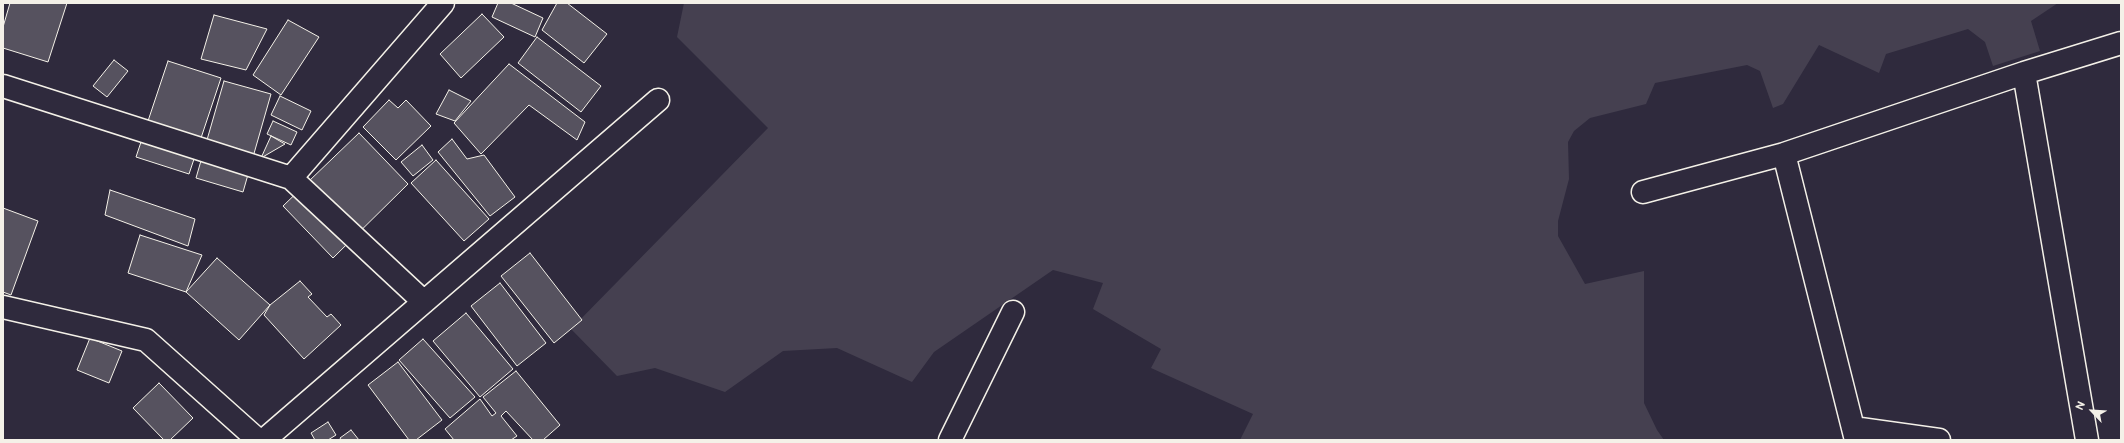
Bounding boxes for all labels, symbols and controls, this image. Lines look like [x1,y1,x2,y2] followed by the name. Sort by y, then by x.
[2072,391,2112,431] north arrow
[2073,399,2088,412] text: N

